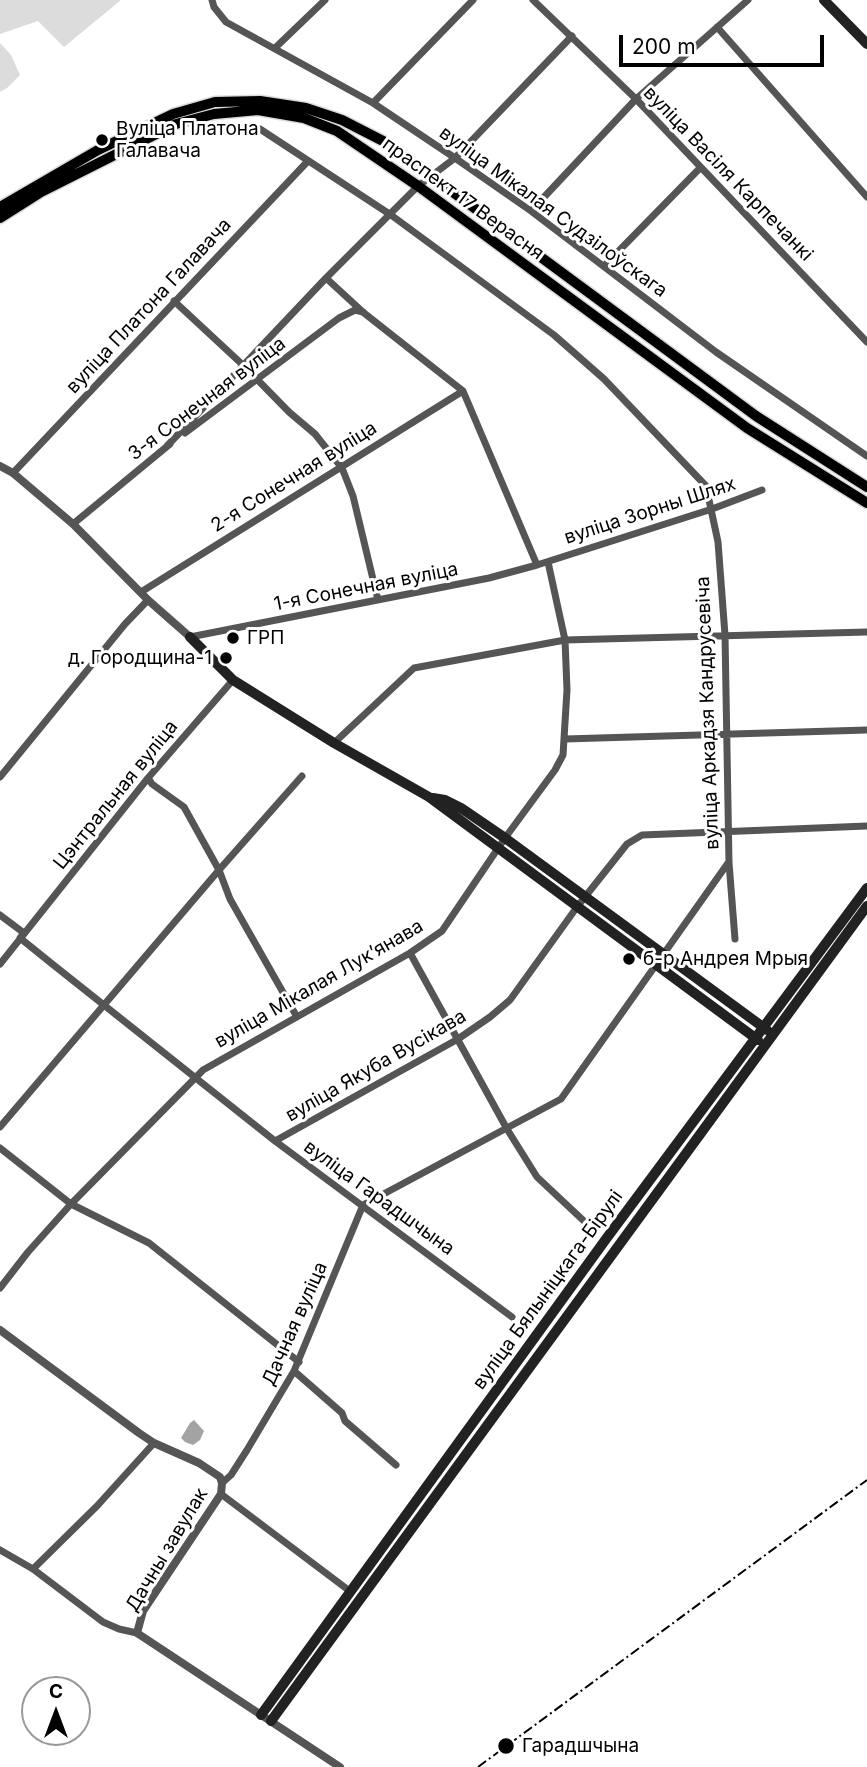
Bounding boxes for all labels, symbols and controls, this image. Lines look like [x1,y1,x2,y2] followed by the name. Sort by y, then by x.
[622,21,827,65] scale bar
[632,34,696,59] text: 200 m
[638,82,818,266] street label: вуліца Васіля Карпечанкі
[116,118,259,162] place label: Вуліца Платона Галавача
[435,122,671,302] street label: вуліца Мікалая Судзілоўскага
[94,132,110,148] marker: Вуліца Платона Галавача
[378,133,548,265] street label: праспект 17 Верасня
[62,214,236,398] street label: вуліца Платона Галавача
[124,332,290,466] street label: 3-я Сонечная вуліца
[207,417,381,537] street label: 2-я Сонечная вуліца
[561,473,739,549] street label: вуліца Зорны Шлях
[272,558,460,616] street label: 1-я Сонечная вуліца
[692,576,724,850] street label: вуліца Аркадзя Кандрусевіча
[247,627,284,649] place label: ГРП
[225,630,241,646] marker: ГРП
[68,647,212,669] place label: д. Городщина-1
[218,650,234,666] marker: д. Городщина-1
[49,716,183,874] street label: Цэнтральная вуліца
[211,915,427,1053] street label: вуліца Мікалая Лукʼянава
[643,948,808,970] place label: б-р Андрея Мрыя
[621,951,637,967] marker: б-р Андрея Мрыя
[282,1005,470,1127] street label: вуліца Якуба Вусікава
[299,1136,459,1260] street label: вуліца Гарадшчына
[468,1186,628,1394] street label: вуліца Бялыніцкага-Бірулі
[258,1259,332,1389] street label: Дачная вуліца
[121,1484,213,1616] street label: Дачны завулак
[21,1676,91,1746] north arrow
[49,1680,63,1703] text: С
[522,1735,639,1757] place label: Гарадшчына
[496,1736,516,1756] marker: Гарадшчына

